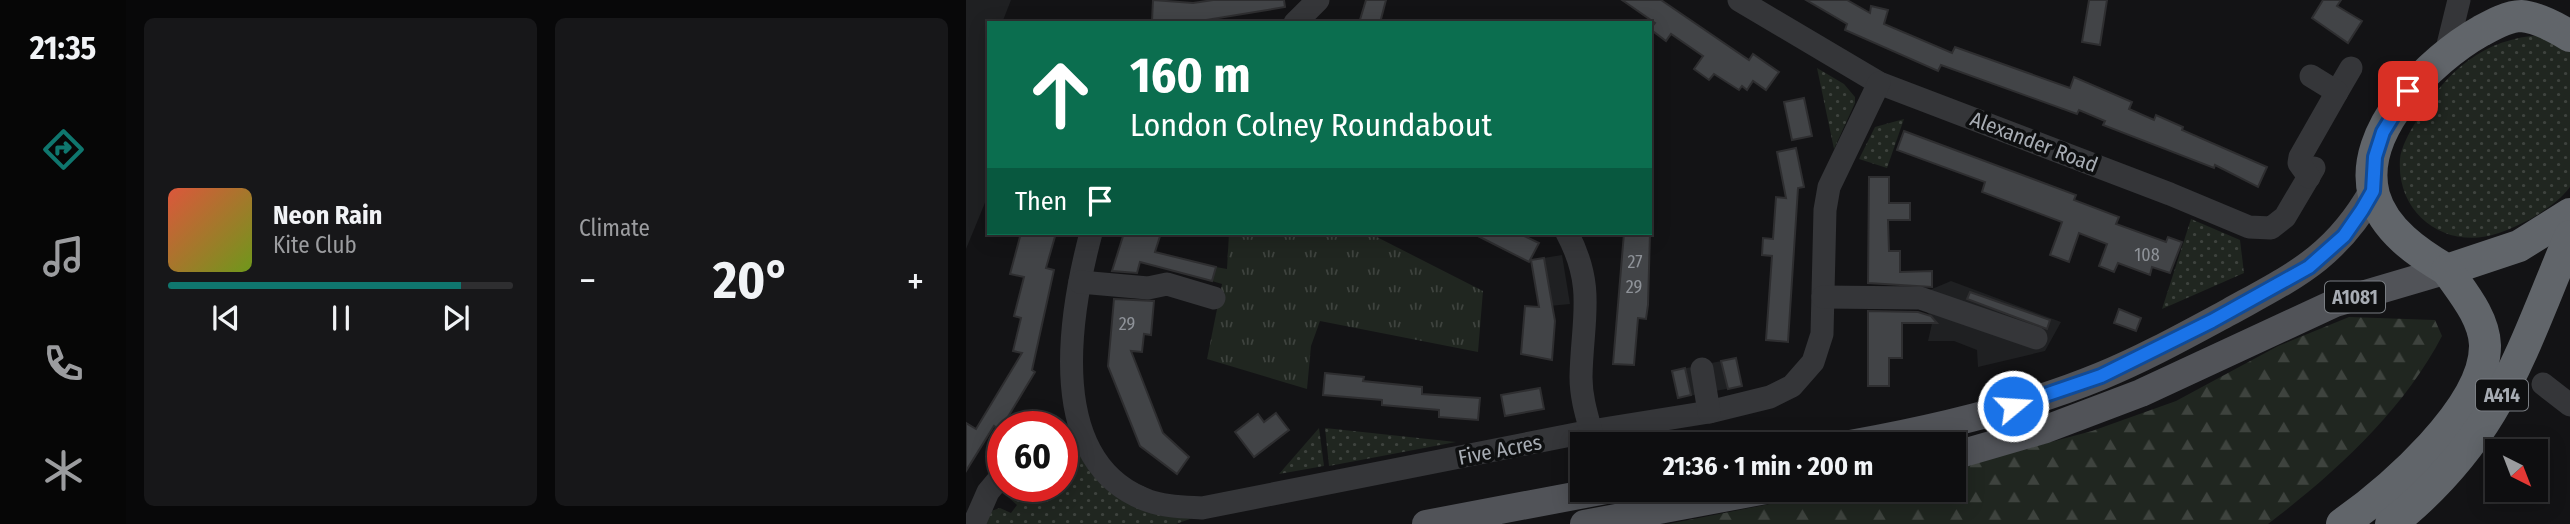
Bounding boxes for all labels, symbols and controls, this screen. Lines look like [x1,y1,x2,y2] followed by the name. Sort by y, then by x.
[30,29,96,67] text: 21:35
[1130,46,1251,105] text: 160 m
[1015,49,1106,140] icon: ahead
[2378,61,2438,121] pin
[2389,72,2427,110] icon: arrive
[1130,106,1492,144] text: London Colney Roundabout
[1967,106,2101,178] street label: Alexander Road
[39,125,88,174] icon: directions
[1081,182,1119,220] icon: arrive
[1015,186,1067,217] text: Then
[273,200,382,231] text: Neon Rain
[579,214,650,242] text: Climate
[273,231,357,259] text: Kite Club
[39,232,88,281] icon: music
[2134,244,2160,266] house number: 108
[713,249,790,312] text: 20°
[1627,251,1643,273] house number: 27
[579,258,596,304] text: −
[907,258,924,304] text: +
[1626,276,1642,298] house number: 29
[2325,282,2385,312] road number: A1081
[207,299,245,337] icon: previous
[322,299,360,337] icon: pause
[437,299,475,337] icon: next
[1119,313,1135,335] house number: 29
[39,339,88,388] icon: phone
[1976,369,2050,443] position arrow
[2476,380,2528,410] road number: A414
[987,411,1078,502] speed limit sign: 60
[1456,429,1544,471] street label: Five Acres
[2485,439,2548,502] north arrow
[2485,439,2548,502] map controls
[39,446,88,495] icon: climate
[1663,451,1873,482] text: 21:36 · 1 min · 200 m

